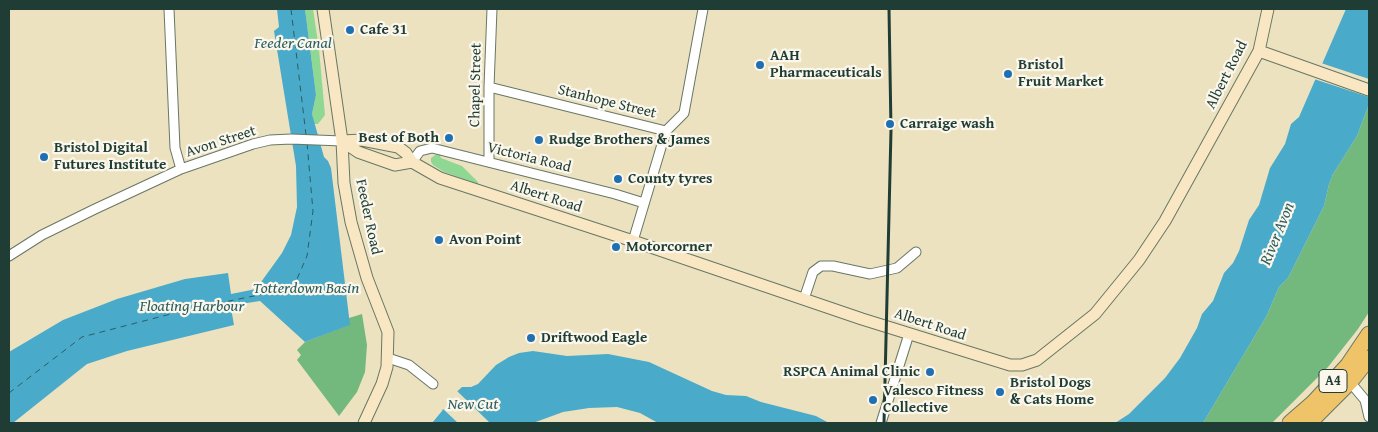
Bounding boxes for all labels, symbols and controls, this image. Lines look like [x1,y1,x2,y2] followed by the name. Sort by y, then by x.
[360,21,408,39] place label: Cafe 31
[344,24,356,36] marker: Cafe 31
[254,34,332,54] water label: Feeder Canal
[1202,38,1252,112] street label: Albert Road
[466,43,486,127] street label: Chapel Street
[770,47,882,82] place label: AAH Pharmaceuticals
[1018,56,1104,91] place label: Bristol Fruit Market
[754,59,766,71] marker: AAH Pharmaceuticals
[1002,68,1014,80] marker: Bristol Fruit Market
[556,81,658,123] street label: Stanhope Street
[900,115,994,133] place label: Carraige wash
[884,118,896,130] marker: Carraige wash
[184,122,258,162] street label: Avon Street
[359,129,439,147] place label: Best of Both
[549,131,710,149] place label: Rudge Brothers & James
[443,132,455,144] marker: Best of Both
[533,134,545,146] marker: Rudge Brothers & James
[54,139,166,174] place label: Bristol Digital Futures Institute
[485,139,573,177] street label: Victoria Road
[38,151,50,163] marker: Bristol Digital Futures Institute
[628,170,712,188] place label: County tyres
[612,173,624,185] marker: County tyres
[508,177,584,217] street label: Albert Road
[351,178,385,256] street label: Feeder Road
[1257,200,1299,268] water label: River Avon
[449,231,521,249] place label: Avon Point
[433,234,445,246] marker: Avon Point
[626,238,712,256] place label: Motorcorner
[610,241,622,253] marker: Motorcorner
[253,279,359,299] water label: Totterdown Basin
[140,297,244,317] water label: Floating Harbour
[892,305,968,345] street label: Albert Road
[541,329,647,347] place label: Driftwood Eagle
[525,332,537,344] marker: Driftwood Eagle
[783,363,920,381] place label: RSPCA Animal Clinic
[924,366,936,378] marker: RSPCA Animal Clinic
[1319,370,1347,392] road number: A4
[1010,374,1094,409] place label: Bristol Dogs & Cats Home
[883,382,984,417] place label: Valesco Fitness Collective
[994,386,1006,398] marker: Bristol Dogs & Cats Home
[867,394,879,406] marker: Valesco Fitness Collective
[448,395,498,415] water label: New Cut

